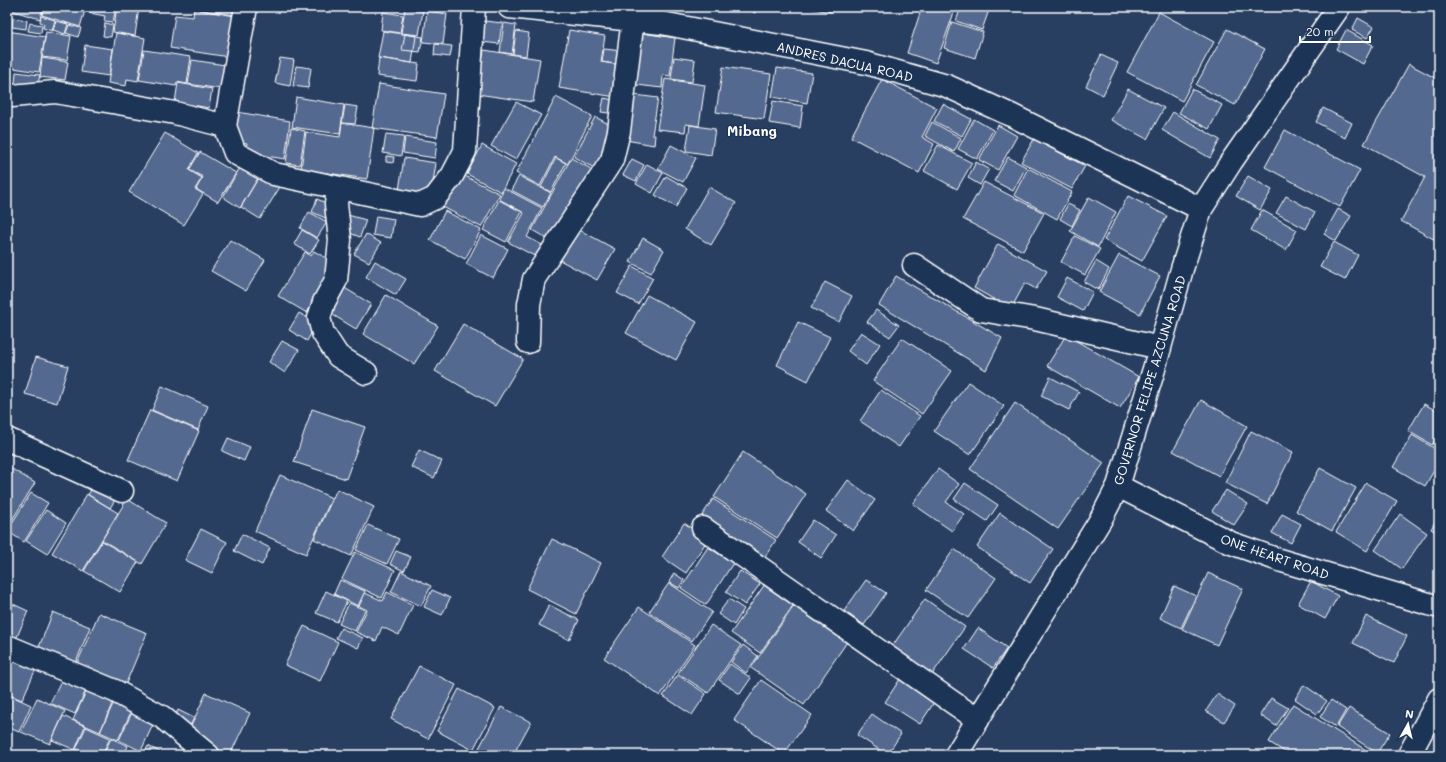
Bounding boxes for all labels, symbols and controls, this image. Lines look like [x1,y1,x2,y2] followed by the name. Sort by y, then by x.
[1300,18,1370,44] scale bar
[1306,23,1334,39] text: 20 m
[775,37,915,85] street label: ANDRES DACUA ROAD
[727,121,777,140] district label: Mibang
[1109,273,1189,487] street label: GOVERNOR FELIPE AZCUNA ROAD
[1219,529,1331,583] street label: ONE HEART ROAD
[1388,704,1428,744] north arrow
[1404,706,1415,722] text: N

